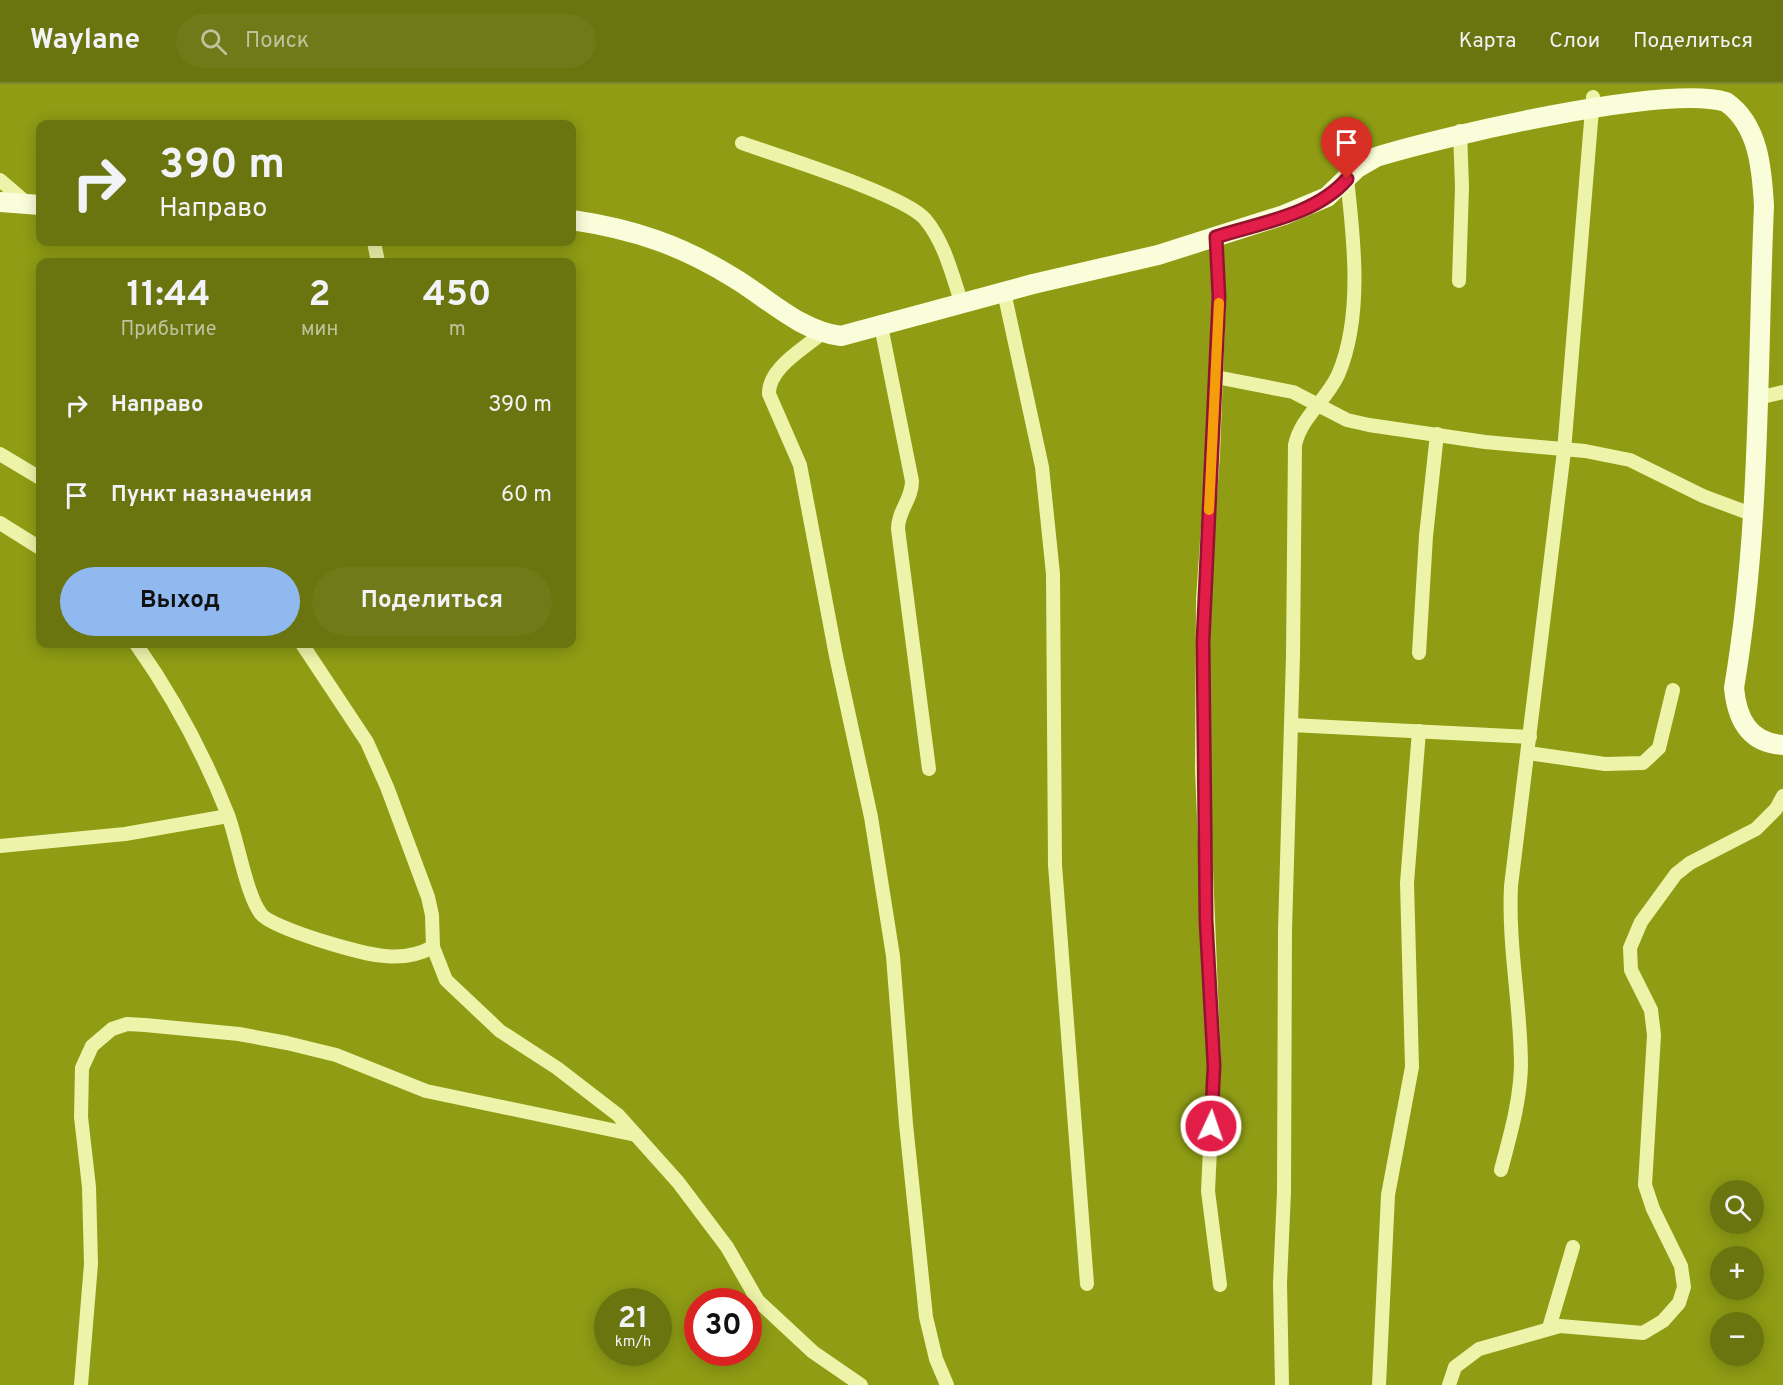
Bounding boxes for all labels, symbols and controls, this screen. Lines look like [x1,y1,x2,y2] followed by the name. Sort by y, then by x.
[176,14,596,68] search box
[30,23,140,59] text: Waylane
[197,25,230,58] icon: search
[245,28,309,55] text: Поиск
[1459,28,1516,55] text: Карта
[1549,28,1600,55] text: Слои
[1633,28,1753,55] text: Поделиться
[1321,117,1372,179] pin
[1330,126,1363,159] icon: arrive
[159,140,285,193] text: 390 m
[60,144,138,222] icon: right
[159,192,267,226] text: Направо
[127,273,210,319] text: 11:44
[309,273,331,319] text: 2
[423,273,492,319] text: 450
[121,317,216,343] text: Прибытие
[301,317,338,343] text: мин
[449,317,466,343] text: m
[60,389,93,422] icon: right
[111,392,203,419] text: Направо
[488,392,552,419] text: 390 m
[60,479,93,512] icon: arrive
[111,482,312,509] text: Пункт назначения
[501,482,552,509] text: 60 m
[60,567,300,636] button: Выход
[312,567,552,636] button: Поделиться
[1179,1094,1243,1158] position arrow
[1710,1180,1764,1366] map controls
[1710,1180,1764,1234] button: search
[1710,1246,1764,1300] button: +
[684,1288,762,1366] speed limit sign: 30
[618,1301,648,1338] text: 21
[1710,1312,1764,1366] button: −
[615,1333,651,1352] text: km/h

